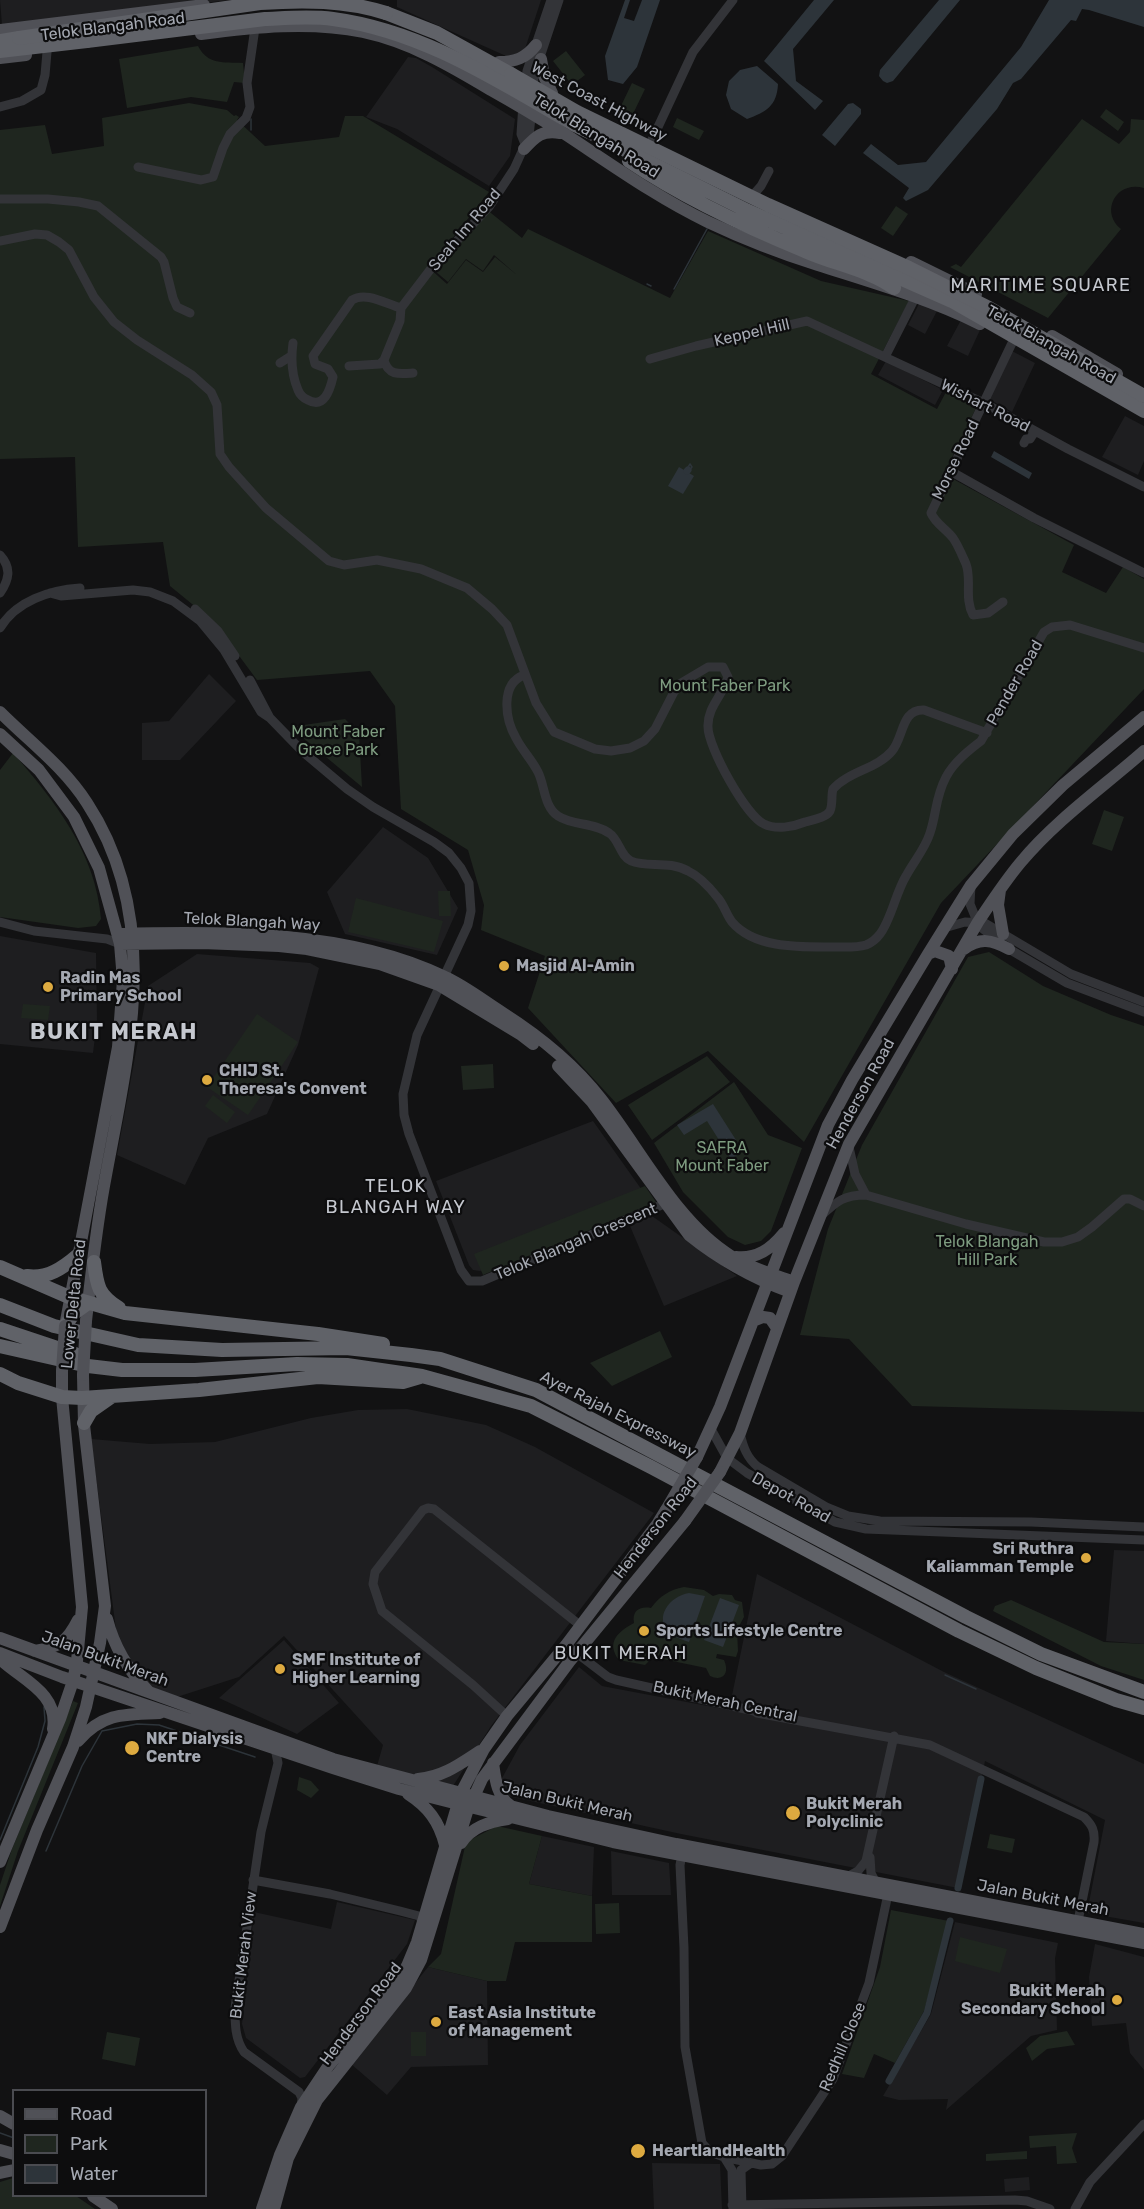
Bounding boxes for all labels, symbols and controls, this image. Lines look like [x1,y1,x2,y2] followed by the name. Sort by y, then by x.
[40,9,186,45] street label: Telok Blangah Road
[528,58,670,146] street label: West Coast Highway
[529,89,663,183] street label: Telok Blangah Road
[425,185,505,275] street label: Seah Im Road
[950,275,1132,297] district label: MARITIME SQUARE
[983,301,1119,389] street label: Telok Blangah Road
[712,315,792,351] street label: Keppel Hill
[937,375,1033,437] street label: Wishart Road
[928,417,984,503] street label: Morse Road
[983,637,1047,729] street label: Pender Road
[660,676,790,696] park label: Mount Faber Park
[291,722,385,760] park label: Mount Faber Grace Park
[183,909,321,935] street label: Telok Blangah Way
[516,956,635,976] place label: Masjid Al-Amin
[497,959,511,973] marker: Masjid Al-Amin
[60,968,182,1006] place label: Radin Mas Primary School
[41,980,55,994] marker: Radin Mas Primary School
[30,1020,198,1046] district label: BUKIT MERAH
[823,1035,899,1153] street label: Henderson Road
[219,1061,367,1099] place label: CHIJ St. Theresa's Convent
[200,1073,214,1087] marker: CHIJ St. Theresa's Convent
[675,1138,769,1176] park label: SAFRA Mount Faber
[326,1176,466,1218] district label: TELOK BLANGAH WAY
[492,1199,660,1285] street label: Telok Blangah Crescent
[935,1232,1039,1270] park label: Telok Blangah Hill Park
[58,1238,90,1370] street label: Lower Delta Road
[537,1367,699,1463] street label: Ayer Rajah Expressway
[748,1469,834,1527] street label: Depot Road
[610,1473,702,1583] street label: Henderson Road
[926,1539,1074,1577] place label: Sri Ruthra Kaliamman Temple
[1079,1551,1093,1565] marker: Sri Ruthra Kaliamman Temple
[656,1621,843,1641] place label: Sports Lifestyle Centre
[637,1624,651,1638] marker: Sports Lifestyle Centre
[39,1627,171,1691] street label: Jalan Bukit Merah
[554,1643,688,1665] district label: BUKIT MERAH
[292,1650,420,1688] place label: SMF Institute of Higher Learning
[273,1662,287,1676] marker: SMF Institute of Higher Learning
[651,1677,799,1727] street label: Bukit Merah Central
[146,1729,243,1767] place label: NKF Dialysis Centre
[123,1739,141,1757] marker: NKF Dialysis Centre
[500,1778,634,1826] street label: Jalan Bukit Merah
[806,1794,902,1832] place label: Bukit Merah Polyclinic
[784,1804,802,1822] marker: Bukit Merah Polyclinic
[975,1876,1111,1920] street label: Jalan Bukit Merah
[227,1890,261,2020] street label: Bukit Merah View
[316,1959,406,2069] street label: Henderson Road
[961,1981,1105,2019] place label: Bukit Merah Secondary School
[1110,1993,1124,2007] marker: Bukit Merah Secondary School
[816,2000,870,2094] street label: Redhill Close
[448,2003,596,2041] place label: East Asia Institute of Management
[429,2015,443,2029] marker: East Asia Institute of Management
[12,2089,207,2197] legend
[70,2103,113,2125] text: Road
[70,2133,107,2155] text: Park
[652,2141,785,2161] place label: HeartlandHealth
[629,2142,647,2160] marker: HeartlandHealth
[70,2163,118,2185] text: Water

